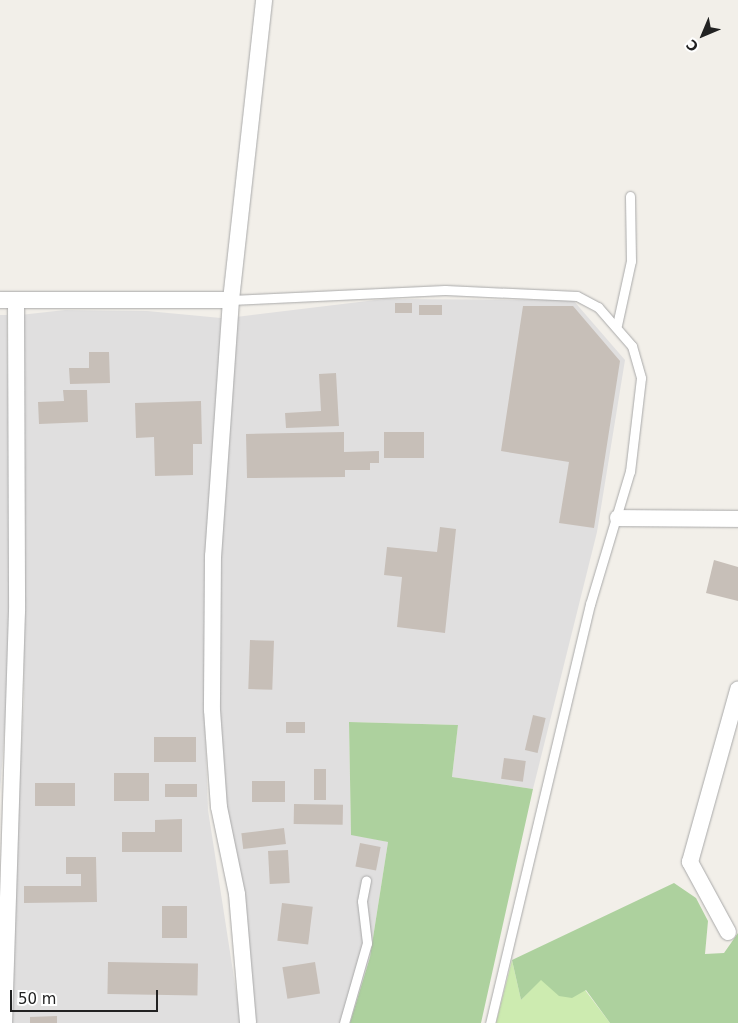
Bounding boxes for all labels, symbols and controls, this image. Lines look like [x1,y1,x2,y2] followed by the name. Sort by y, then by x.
[678,10,728,60] north arrow
[683,36,702,55] text: С
[12,980,160,1012] scale bar
[18,990,56,1008] text: 50 m

